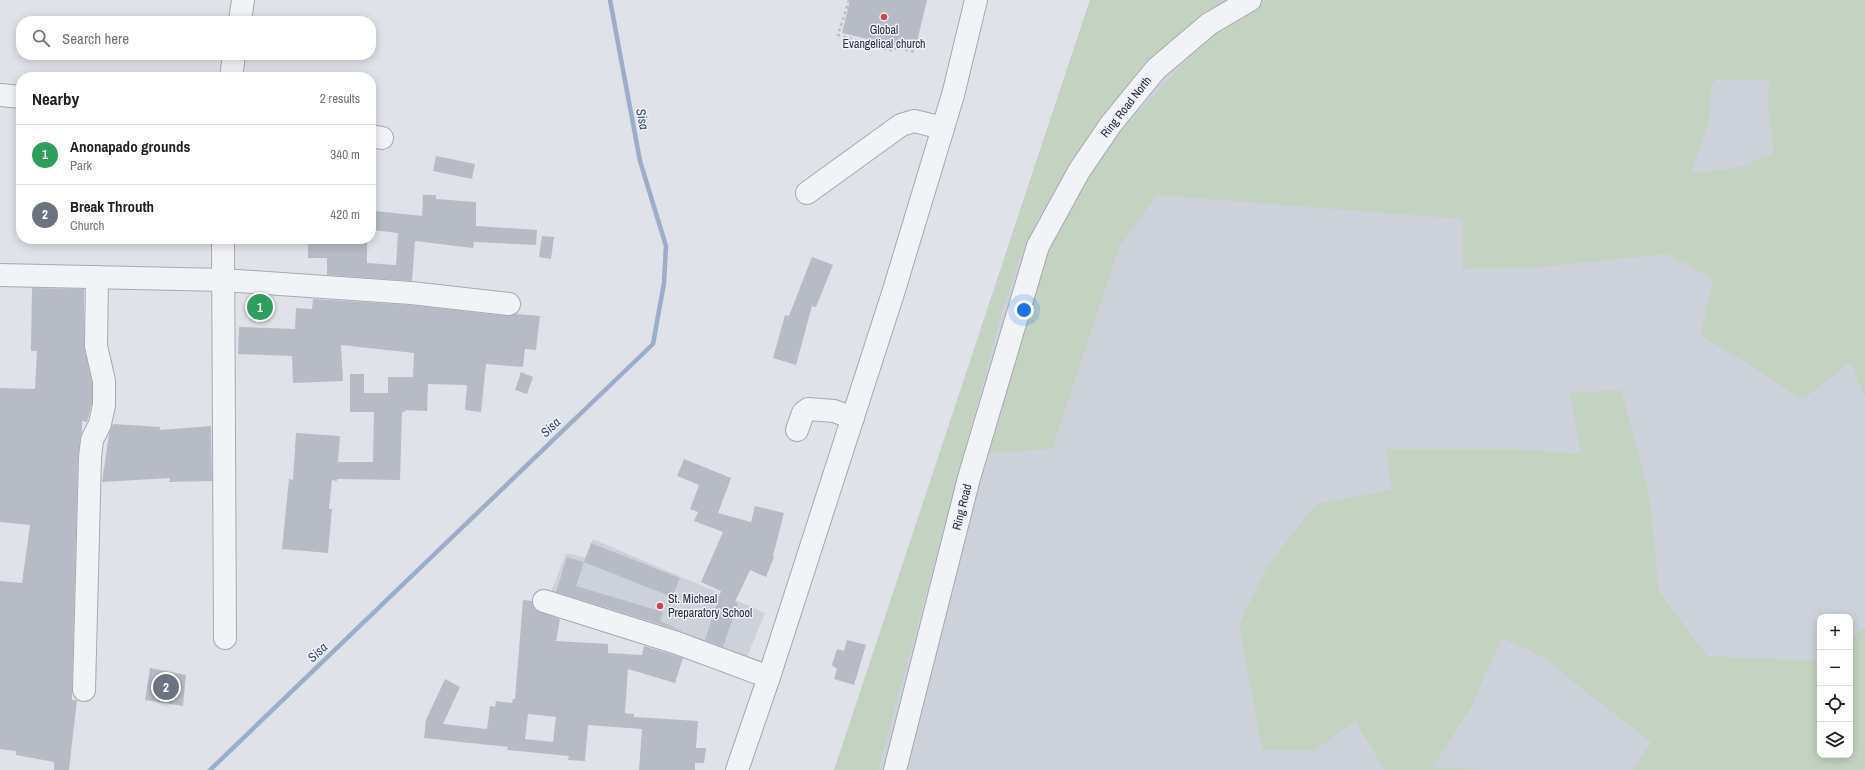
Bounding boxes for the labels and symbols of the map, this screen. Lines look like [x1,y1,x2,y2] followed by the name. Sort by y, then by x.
[879,12,889,22] marker: Global Evangelical church
[842,22,926,52] place label: Global Evangelical church
[1097,73,1155,141] street label: Ring Road North
[632,107,653,131] water label: Sisa
[247,292,273,322] pin: 1
[1014,300,1034,320] your location
[537,414,564,441] water label: Sisa
[949,482,975,532] street label: Ring Road
[668,591,752,621] place label: St. Micheal Preparatory School
[655,601,665,611] marker: St. Micheal Preparatory School
[304,639,331,666] water label: Sisa
[153,672,179,702] pin: 2

